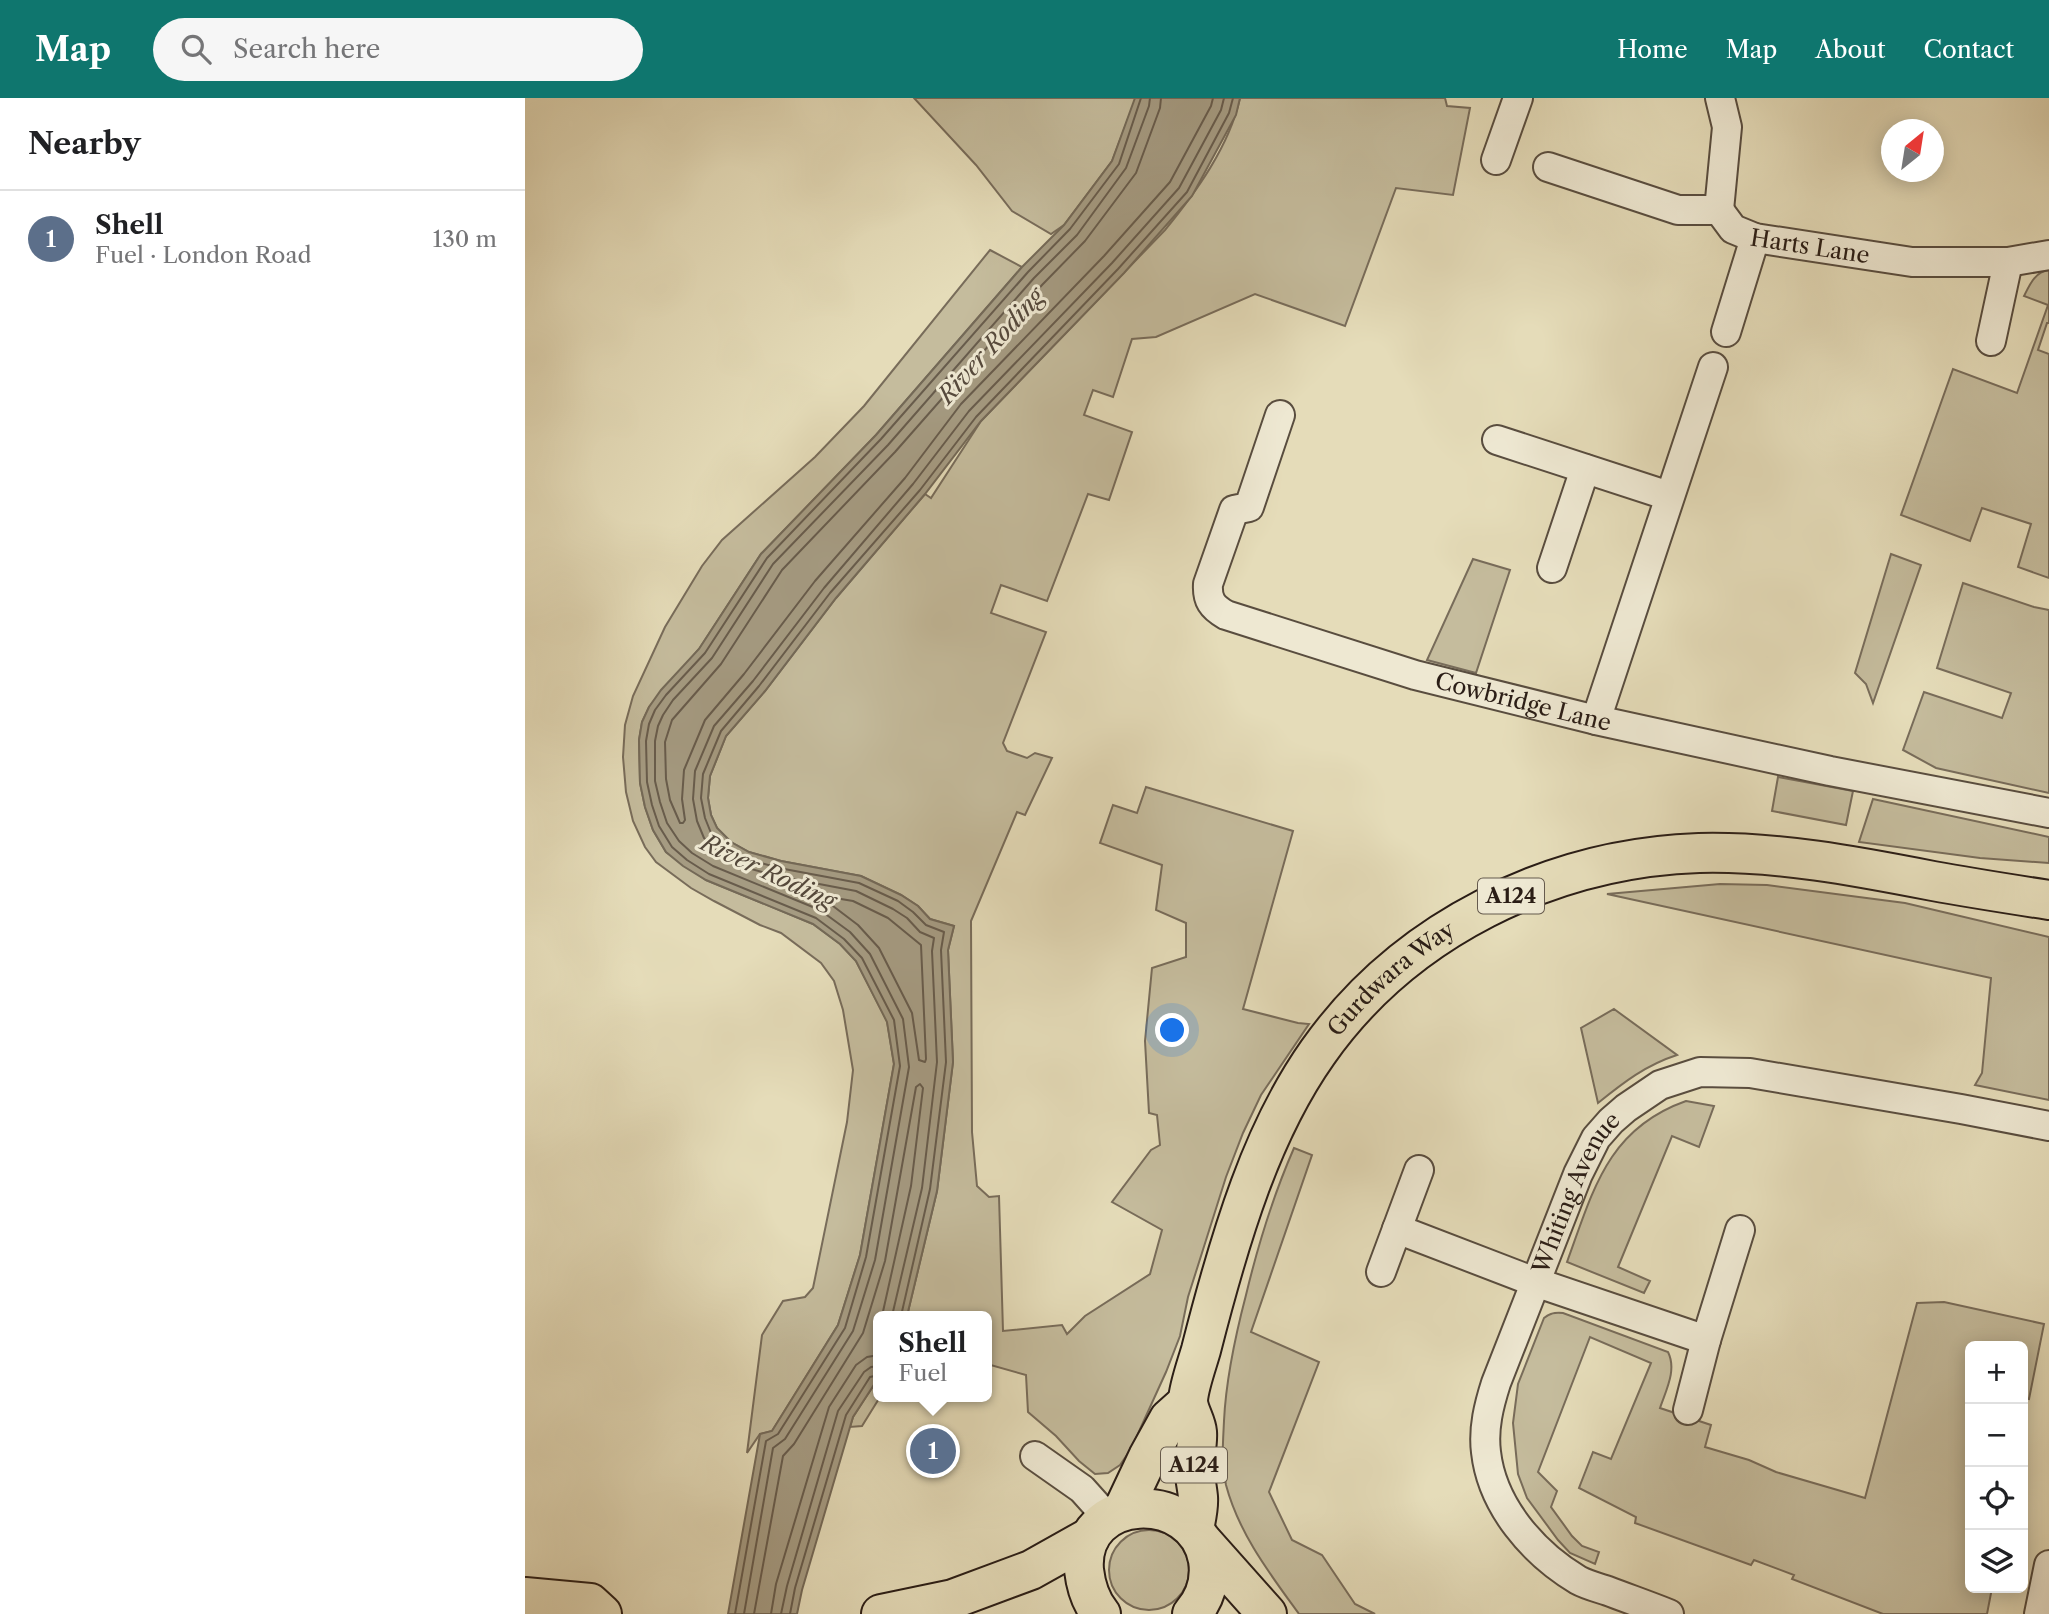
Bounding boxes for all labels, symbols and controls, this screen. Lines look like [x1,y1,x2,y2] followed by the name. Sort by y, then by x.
[153,18,643,81] search box
[35,29,111,70] text: Map
[177,30,215,68] icon: search
[233,33,380,65] text: Search here
[1617,35,1688,64] text: Home
[1726,35,1777,64] text: Map
[1815,35,1886,64] text: About
[1924,35,2014,64] text: Contact
[1881,119,1944,182] north arrow
[28,125,141,162] text: Nearby
[95,209,163,241] text: Shell
[1748,223,1872,269] street label: Harts Lane
[46,225,56,253] text: 1
[433,225,497,253] text: 130 m
[95,241,312,269] text: Fuel · London Road
[930,280,1052,411] water label: River Roding
[1432,667,1614,737] street label: Cowbridge Lane
[695,827,843,917] water label: River Roding
[1478,878,1544,914] road number: A124
[1321,915,1460,1042] street label: Gurdwara Way
[1155,1013,1189,1047] your location
[1526,1106,1626,1279] street label: Whiting Avenue
[873,1311,992,1402] popup
[898,1327,967,1359] text: Shell
[1965,1341,2028,1593] map controls
[1965,1341,2028,1404] button: +
[898,1359,947,1387] text: Fuel
[1965,1404,2028,1467] button: −
[910,1425,956,1477] pin: 1
[1161,1448,1227,1482] road number: A124
[1965,1467,2028,1530] button: locate
[1965,1530,2028,1593] button: layers

